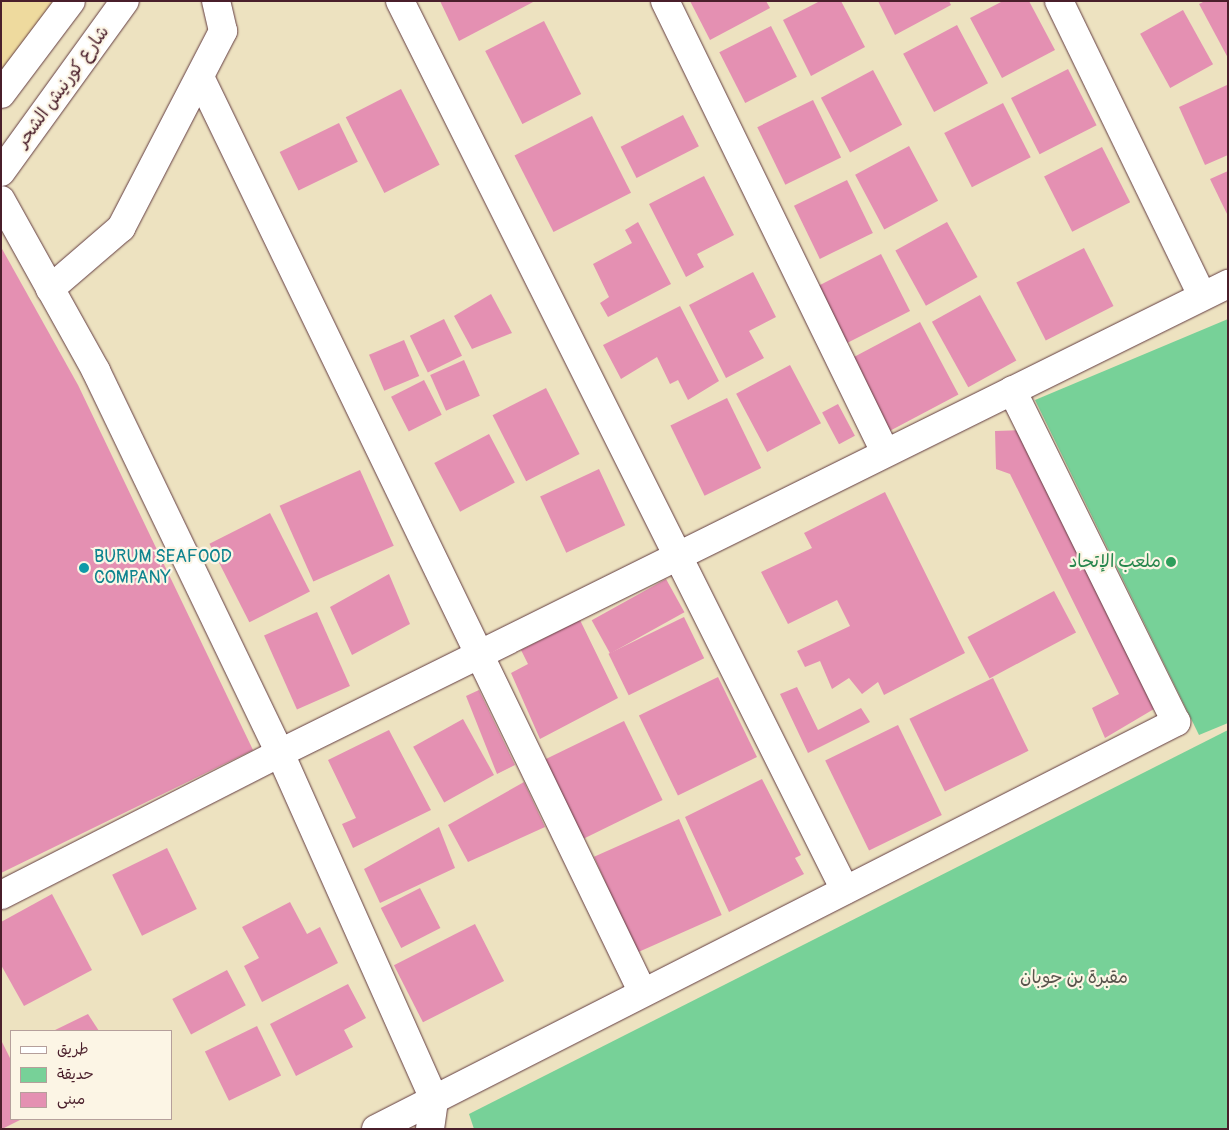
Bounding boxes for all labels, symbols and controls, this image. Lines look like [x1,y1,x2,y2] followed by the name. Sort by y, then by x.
[12,22,114,152] street label: شارع كورنيش الشحر
[94,547,232,590] place label: BURUM SEAFOOD COMPANY
[1069,551,1161,573] place label: ملعب الإتحاد
[1165,556,1177,568] marker: ملعب الإتحاد
[78,562,90,574] marker: BURUM SEAFOOD COMPANY
[1020,967,1128,989] park label: مقبرة بن جوبان
[10,1030,172,1120] legend
[57,1040,89,1059] text: طريق
[57,1065,94,1084] text: حديقة
[57,1090,85,1109] text: مبنى

